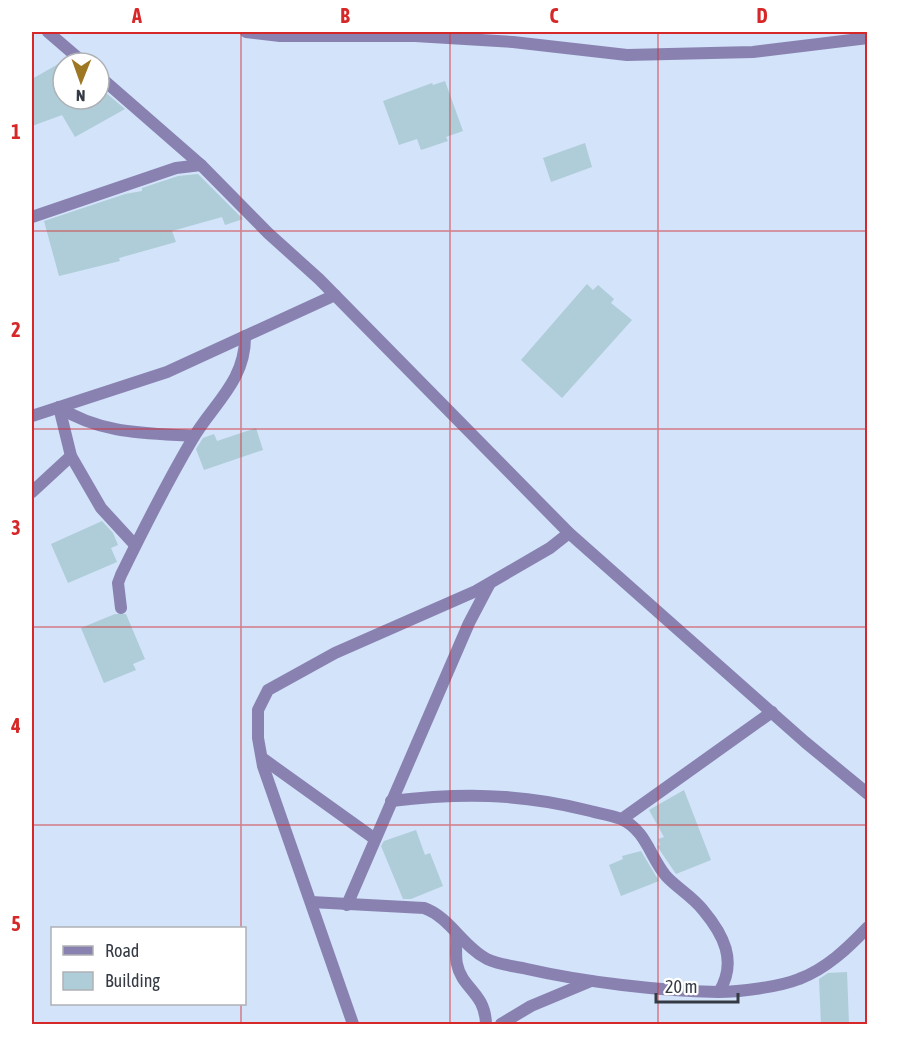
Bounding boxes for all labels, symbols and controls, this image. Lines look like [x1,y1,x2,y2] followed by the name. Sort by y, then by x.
[131,4,142,27] text: A
[340,4,350,27] text: B
[550,4,559,27] text: C
[756,4,768,27] text: D
[51,51,111,111] north arrow
[76,87,86,105] text: N
[11,120,21,143] text: 1
[11,318,21,341] text: 2
[11,516,21,539] text: 3
[10,714,21,737] text: 4
[11,912,21,935] text: 5
[51,927,246,1005] legend
[105,940,139,961] text: Road
[656,966,738,1004] scale bar
[105,970,160,991] text: Building
[665,976,697,997] text: 20 m

